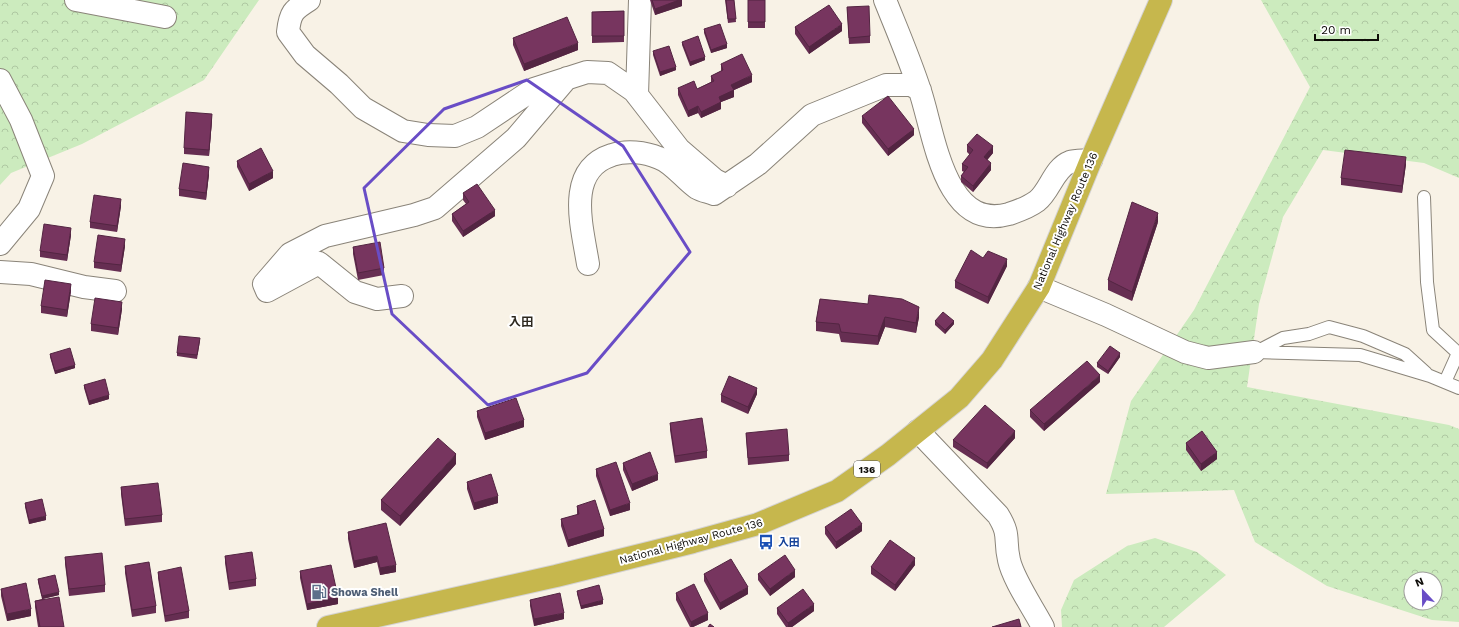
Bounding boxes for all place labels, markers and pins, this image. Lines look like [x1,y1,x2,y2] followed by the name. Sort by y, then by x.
[757,533,775,551] bus stop icon: 入田
[778,536,800,549] place label: 入田
[310,583,328,601] fuel station icon: Showa Shell
[331,586,398,599] place label: Showa Shell

